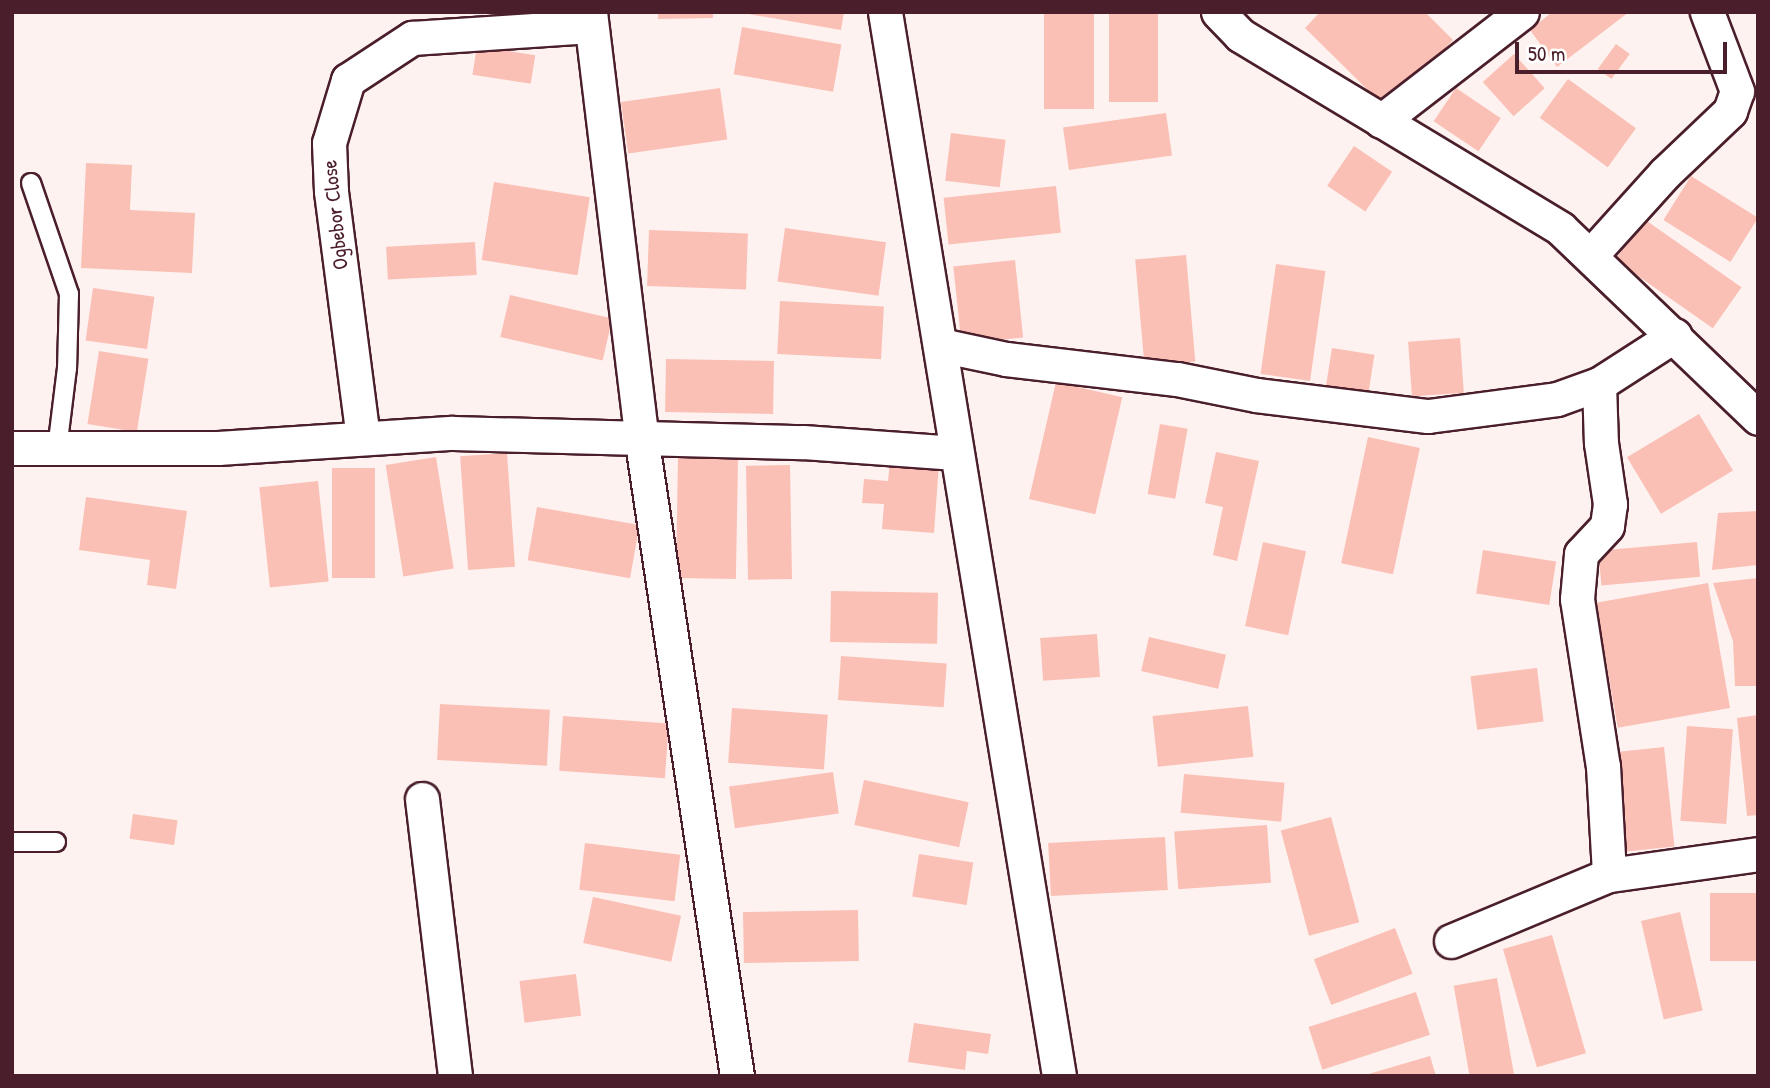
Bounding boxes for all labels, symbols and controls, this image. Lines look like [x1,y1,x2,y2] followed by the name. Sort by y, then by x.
[1518,28,1730,72] scale bar
[1528,39,1565,68] text: 50 m
[317,159,353,271] street label: Ogbebor Close

